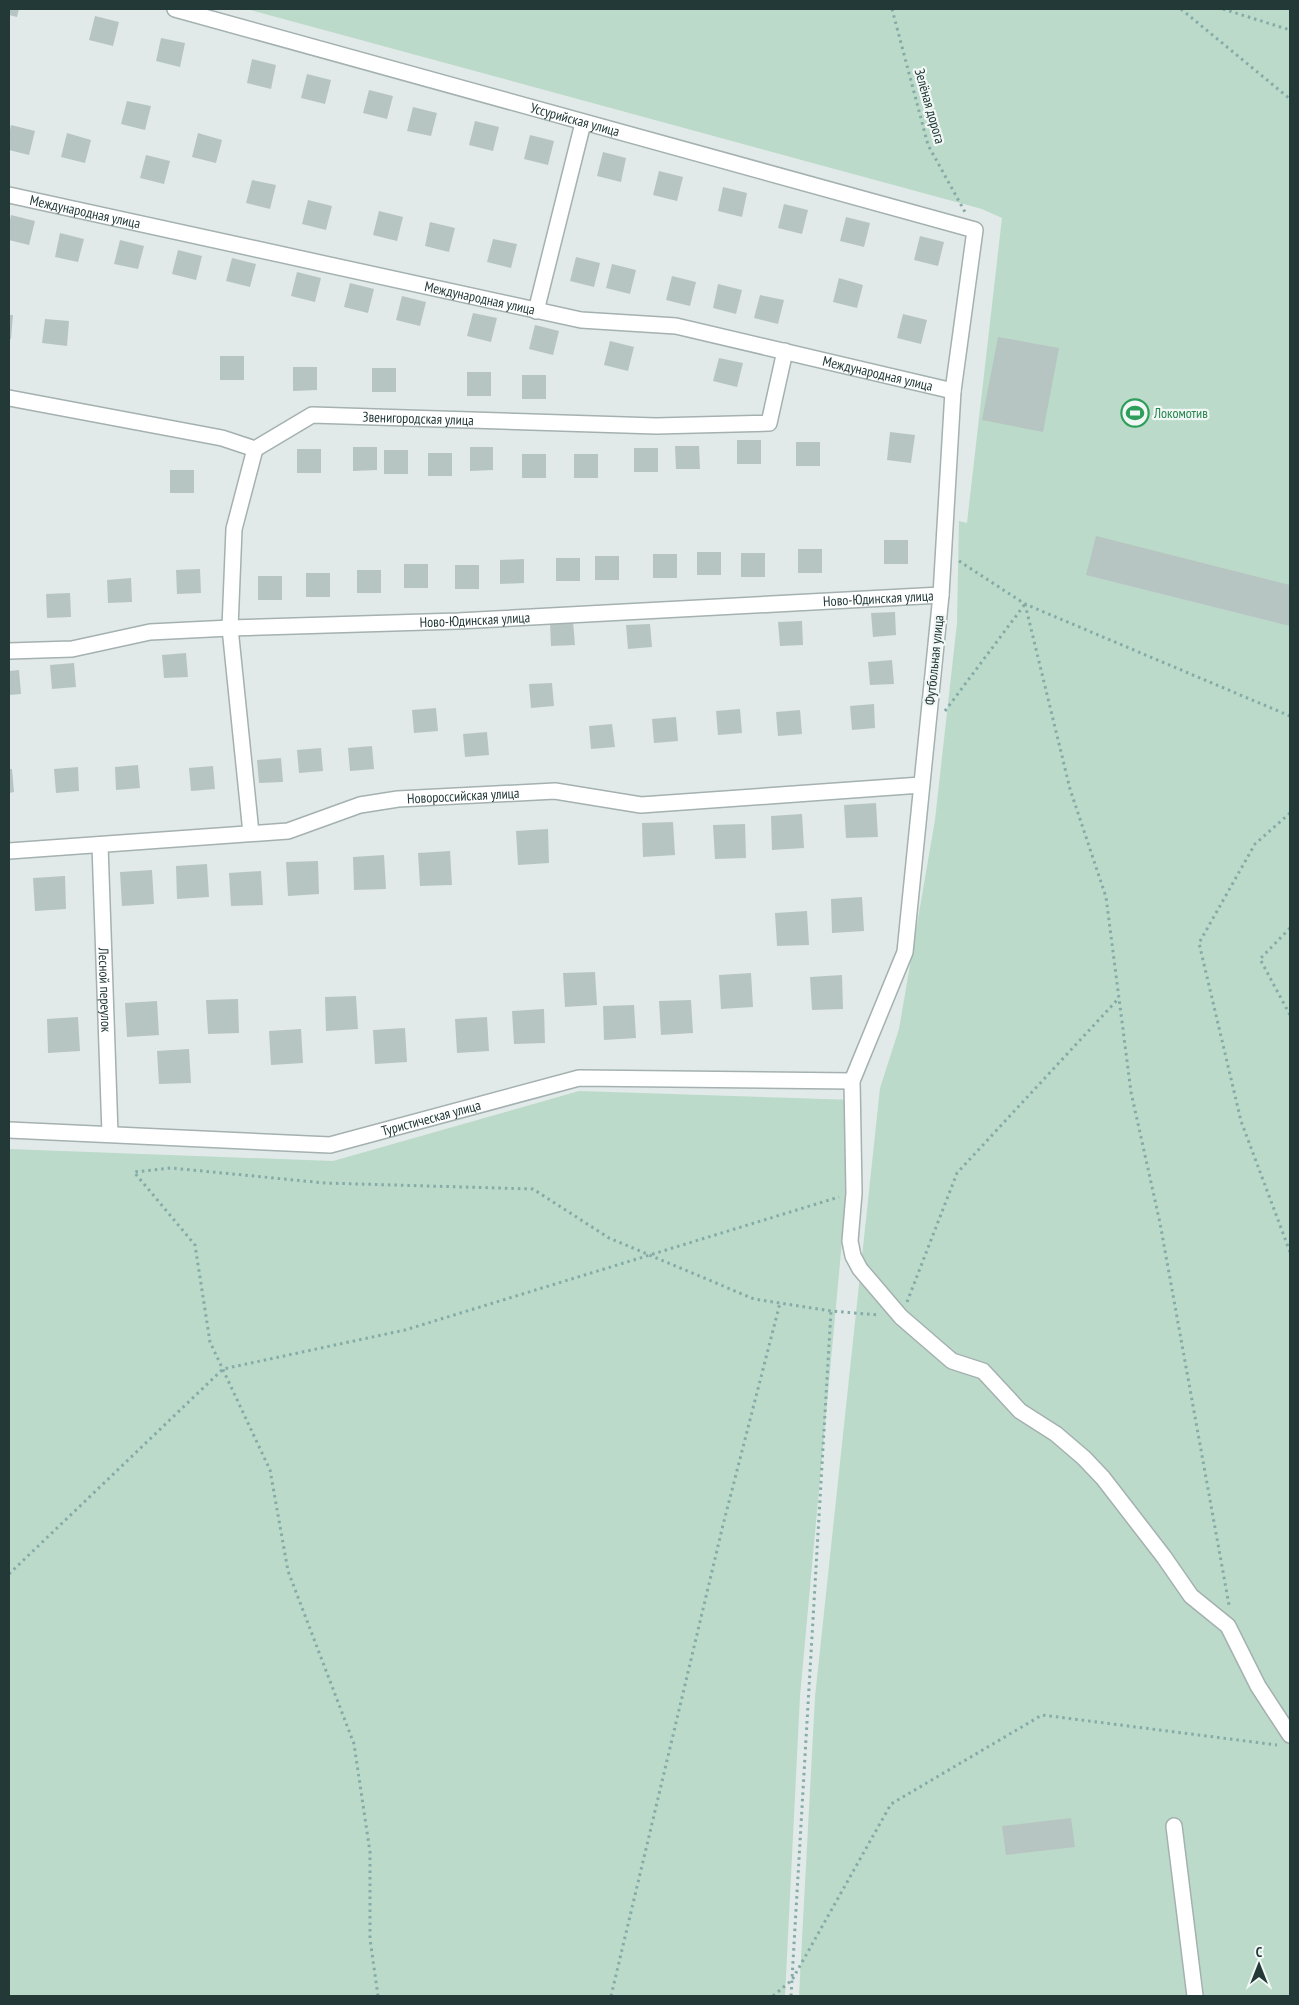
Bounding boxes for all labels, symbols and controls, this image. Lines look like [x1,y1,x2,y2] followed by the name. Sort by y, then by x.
[911,66,949,146] street label: Зелёная дорога
[528,99,622,140] street label: Уссурийская улица
[28,191,142,232] street label: Международная улица
[423,277,537,319] street label: Международная улица
[821,352,935,395] street label: Международная улица
[1120,398,1150,428] sports icon: Локомотив
[1153,404,1208,422] place label: Локомотив
[362,408,474,429] street label: Звенигородская улица
[823,586,934,610] street label: Ново-Юдинская улица
[419,608,531,631] street label: Ново-Юдинская улица
[920,614,948,706] street label: Футбольная улица
[406,784,520,808] street label: Новороссийская улица
[95,946,115,1033] street label: Лесной переулок
[379,1096,483,1140] street label: Туристическая улица
[1234,1940,1284,1990] north arrow
[1256,1943,1263,1961] text: С

